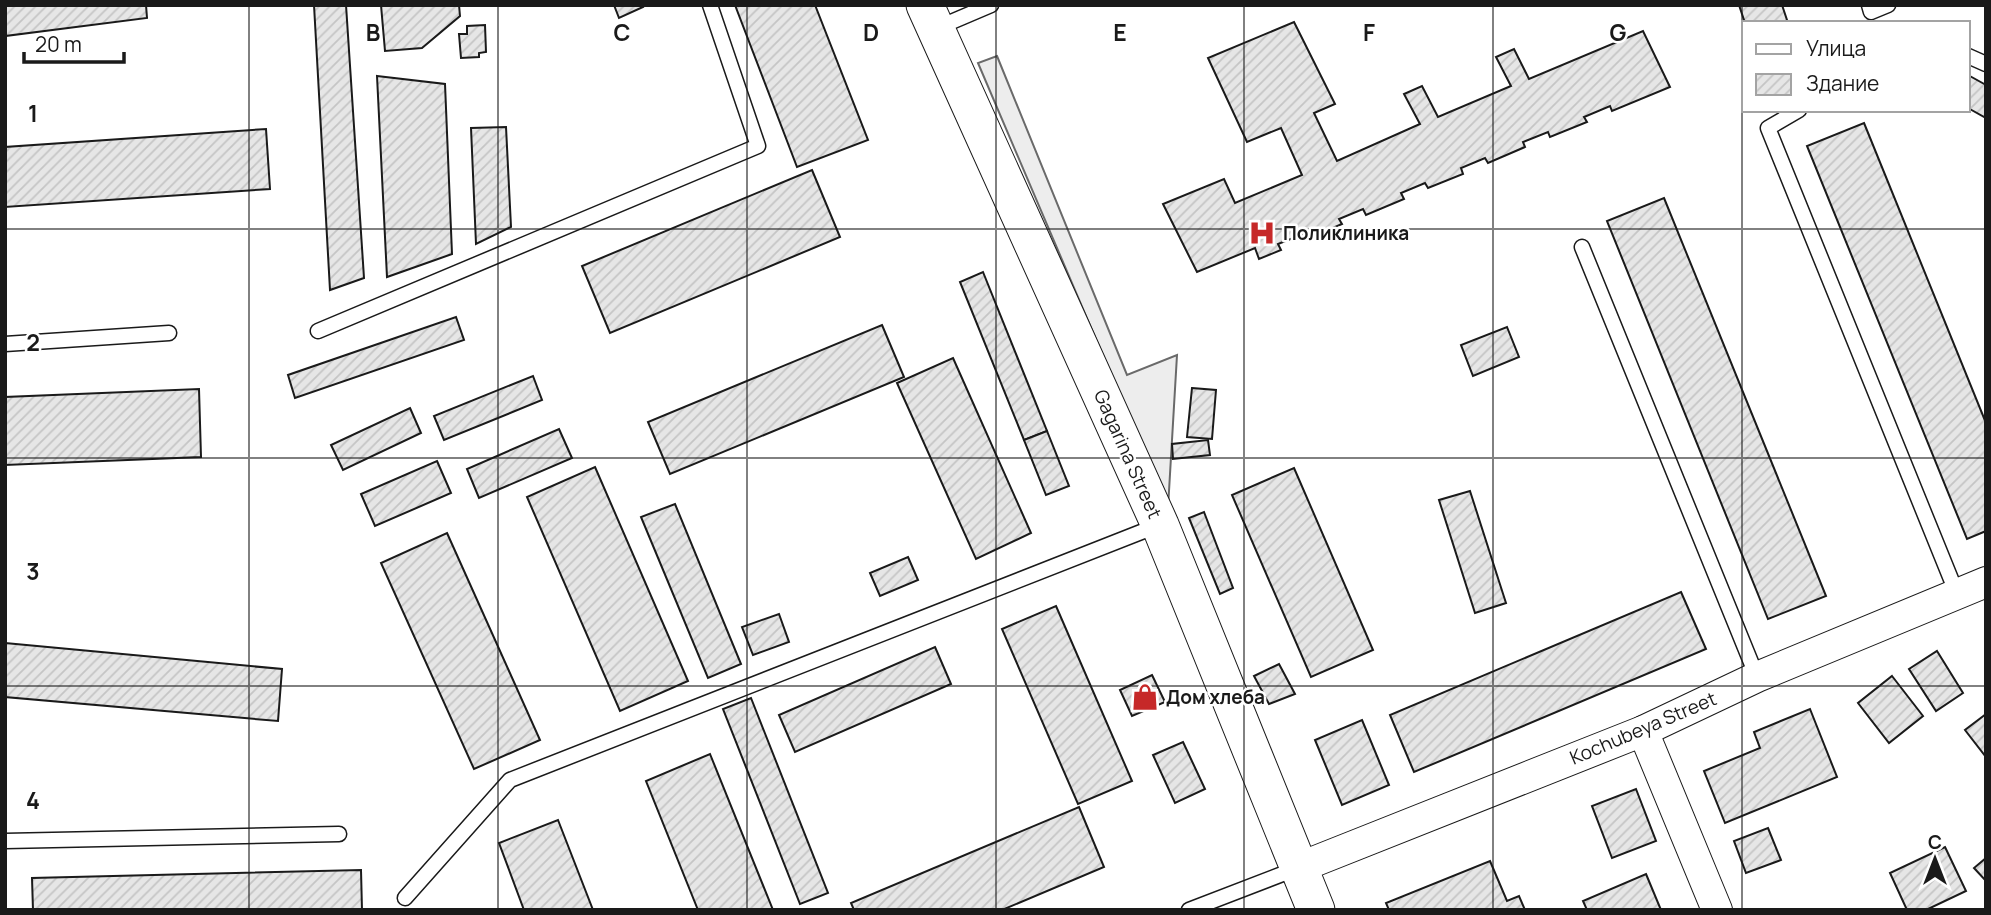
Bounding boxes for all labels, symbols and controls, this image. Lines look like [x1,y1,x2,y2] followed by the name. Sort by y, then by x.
[366,16,380,48] text: B
[614,16,631,48] text: C
[863,16,879,48] text: D
[1113,16,1127,48] text: E
[1363,16,1375,48] text: F
[1610,16,1627,48] text: G
[24,21,124,65] scale bar
[1742,21,1970,112] legend
[35,30,82,58] text: 20 m
[1806,34,1866,62] text: Улица
[1806,69,1879,97] text: Здание
[28,97,38,129] text: 1
[1247,218,1277,248] hospital icon: Поликлиника
[1283,220,1409,246] place label: Поликлиника
[26,326,40,358] text: 2
[1088,385,1168,523] street label: Gagarina Street
[26,555,40,587] text: 3
[1130,682,1160,712] shop icon: Дом хлеба
[1166,684,1265,710] place label: Дом хлеба
[1566,685,1720,771] street label: Kochubeya Street
[26,784,40,816] text: 4
[1900,824,1970,894] north arrow
[1928,829,1942,855] text: С

